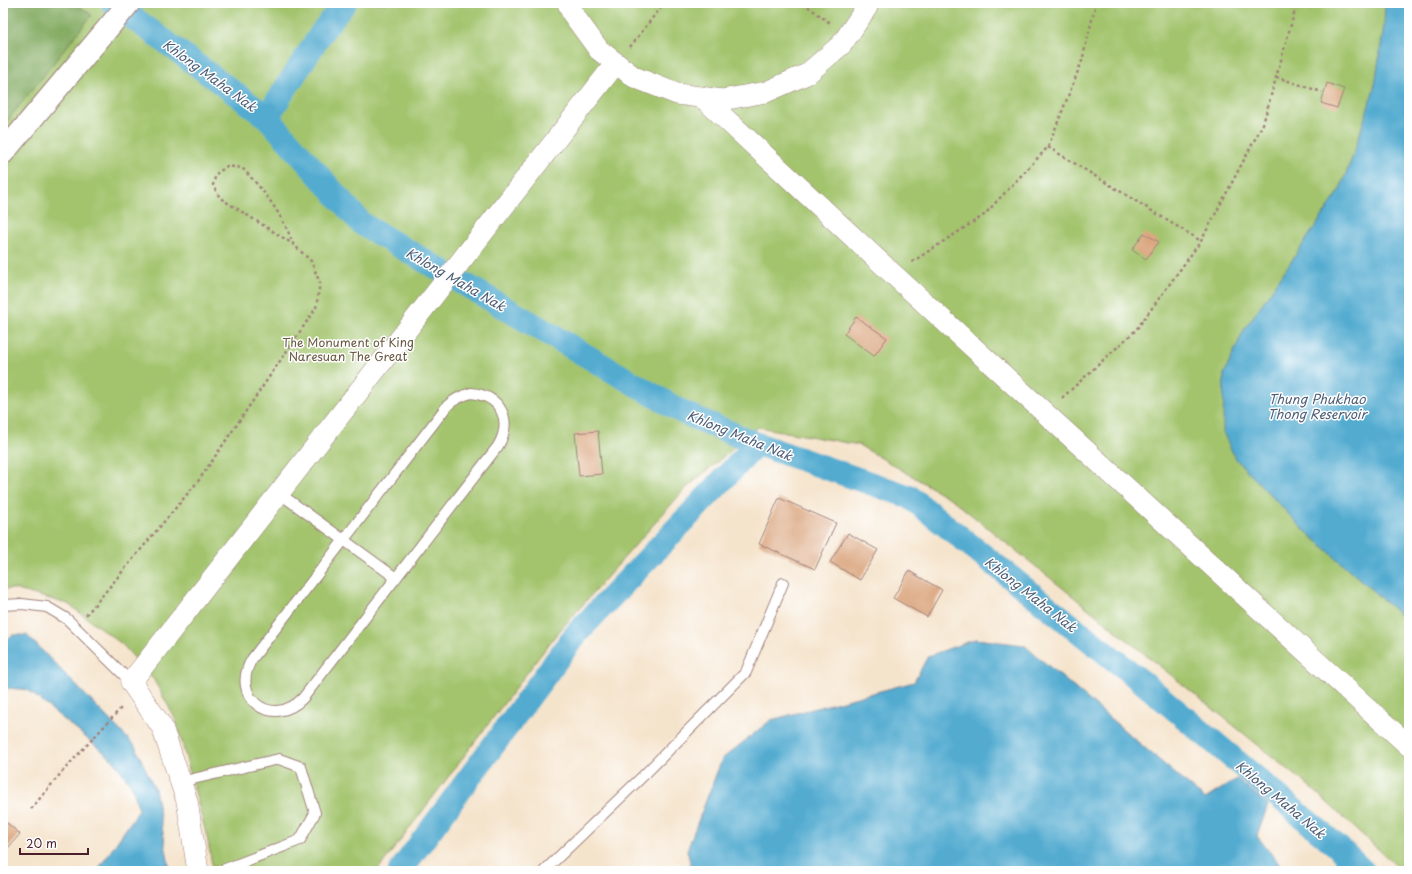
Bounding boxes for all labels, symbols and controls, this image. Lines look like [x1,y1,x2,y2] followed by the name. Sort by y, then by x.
[159,34,262,116] water label: Khlong Maha Nak
[403,243,510,316] water label: Khlong Maha Nak
[282,333,414,365] park label: The Monument of King Naresuan The Great
[1268,389,1369,423] water label: Thung Phukhao Thong Reservoir
[684,405,797,465] water label: Khlong Maha Nak
[981,552,1082,637] water label: Khlong Maha Nak
[1232,756,1331,843] water label: Khlong Maha Nak
[20,830,88,856] scale bar
[26,834,57,852] text: 20 m

